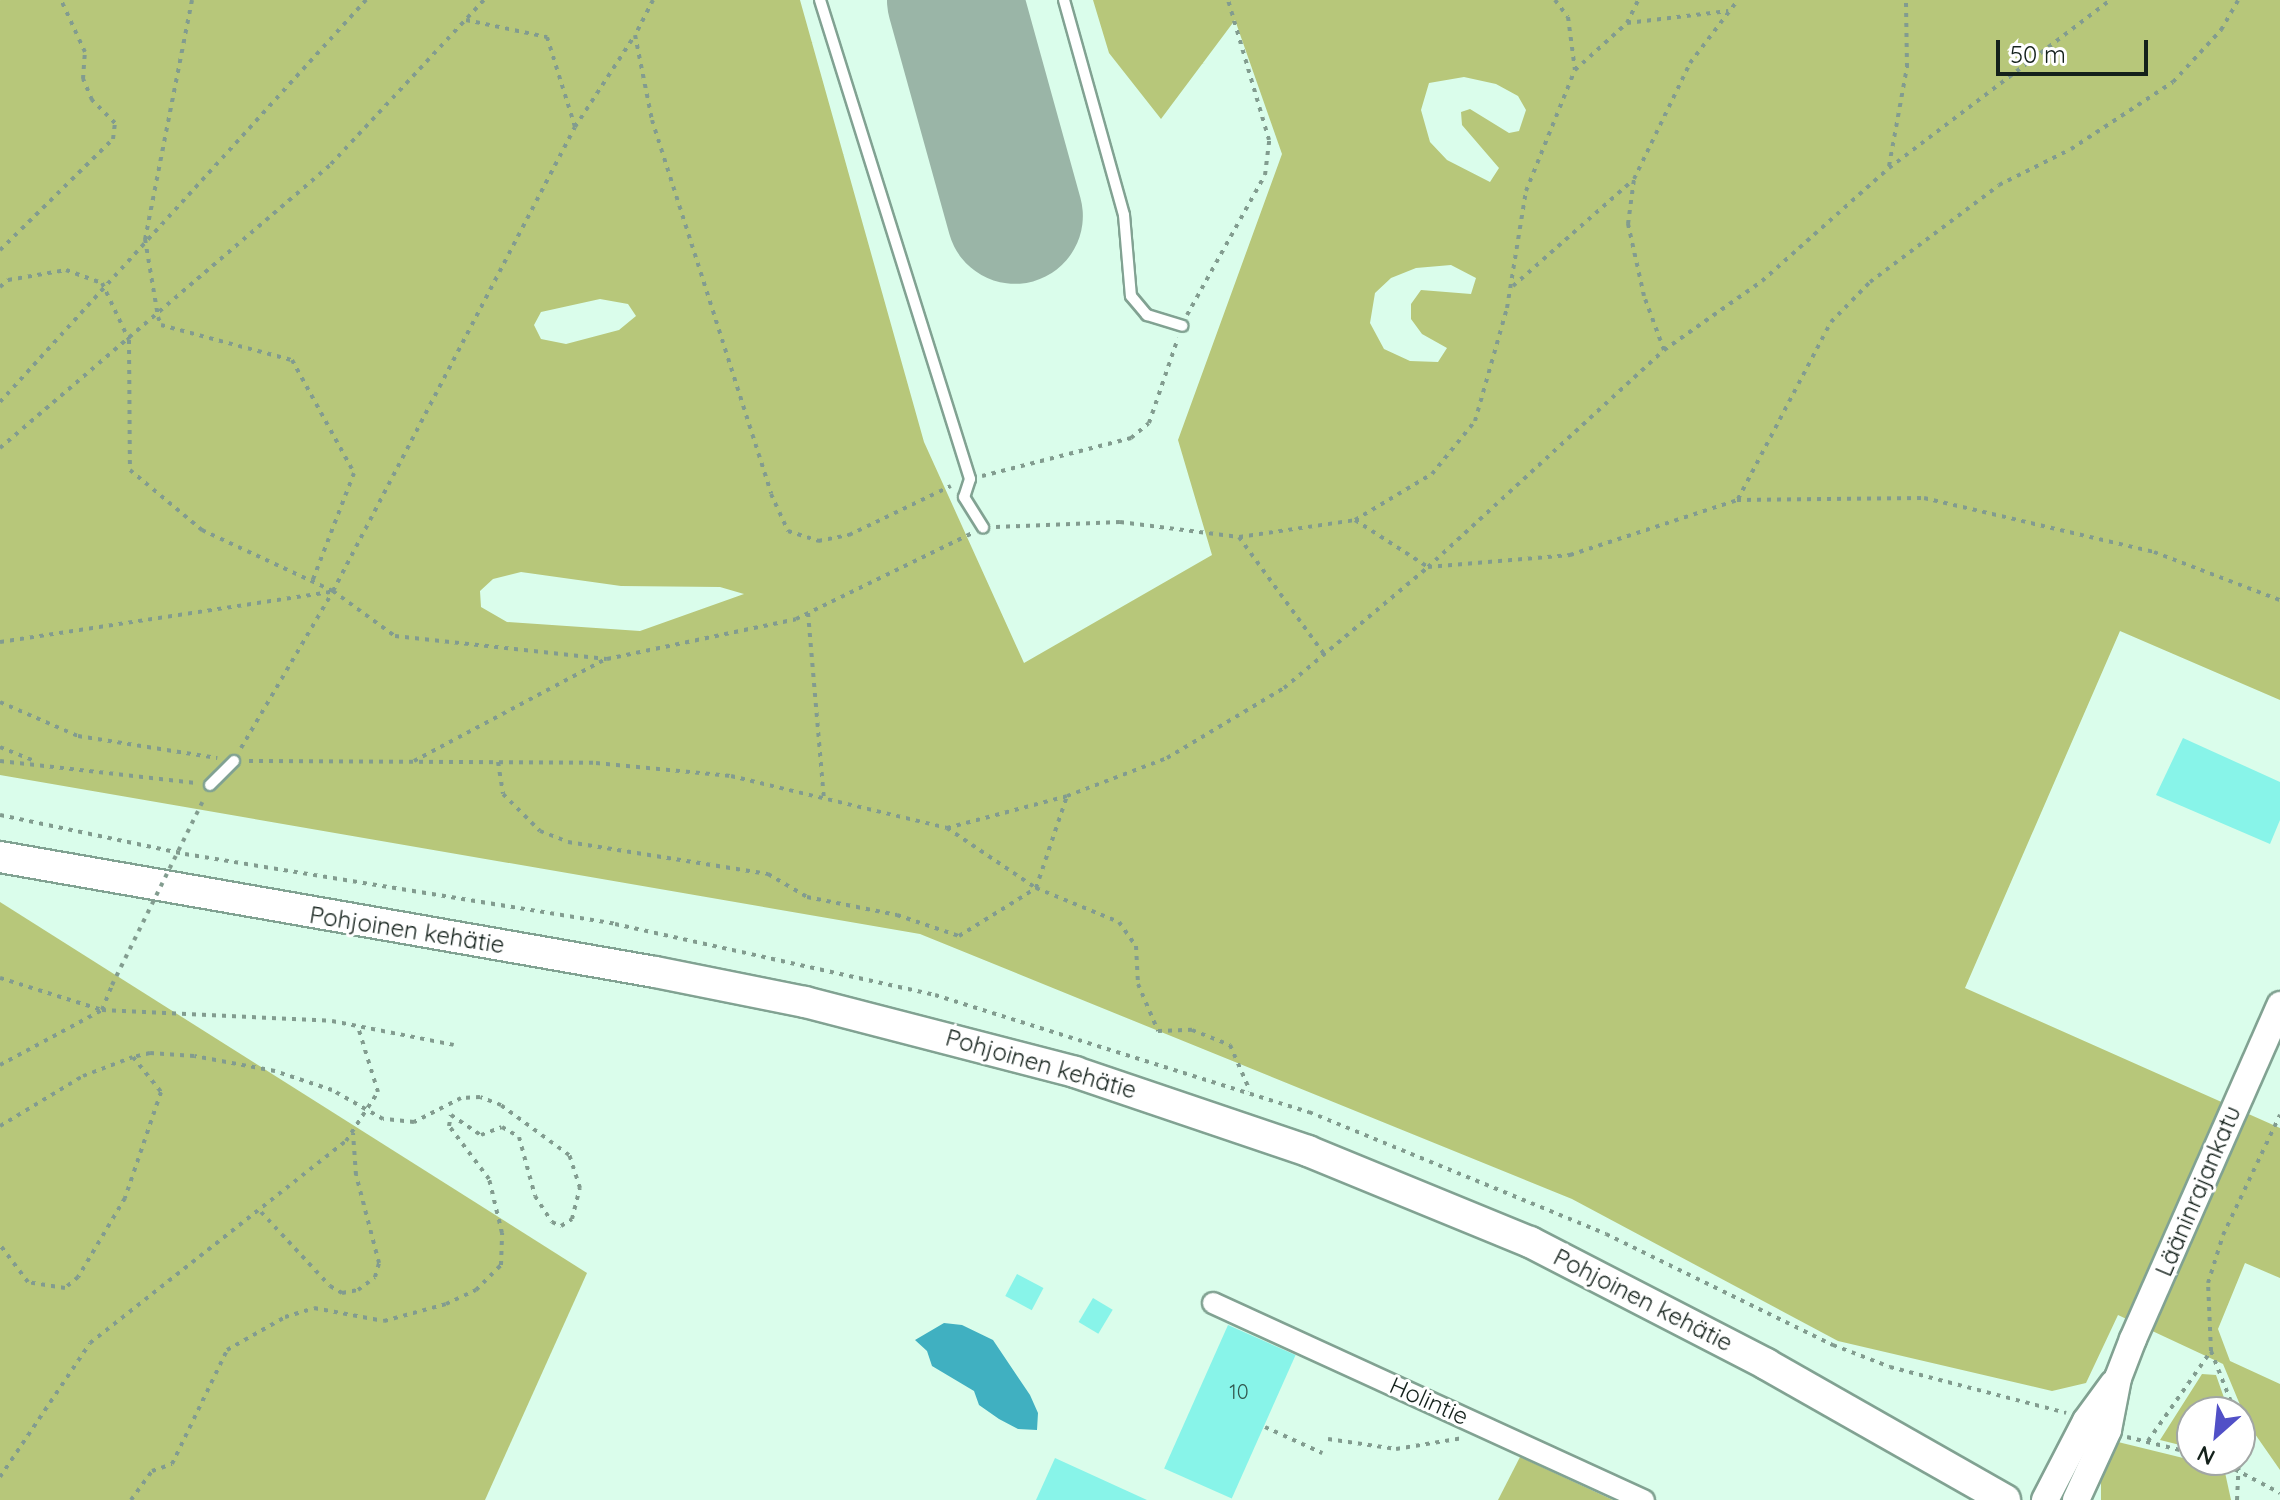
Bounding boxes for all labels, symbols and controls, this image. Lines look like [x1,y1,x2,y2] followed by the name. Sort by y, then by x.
[2000,24,2152,74] scale bar
[2010,39,2066,69] text: 50 m
[307,900,507,960] street label: Pohjoinen kehätie
[942,1023,1140,1105] street label: Pohjoinen kehätie
[2149,1101,2247,1281] street label: Lääninrajankatu
[1549,1242,1737,1358] street label: Pohjoinen kehätie
[1385,1371,1473,1431] street label: Holintie
[1229,1379,1249,1403] house number: 10
[2176,1396,2256,1476] north arrow
[2192,1439,2220,1472] text: N

